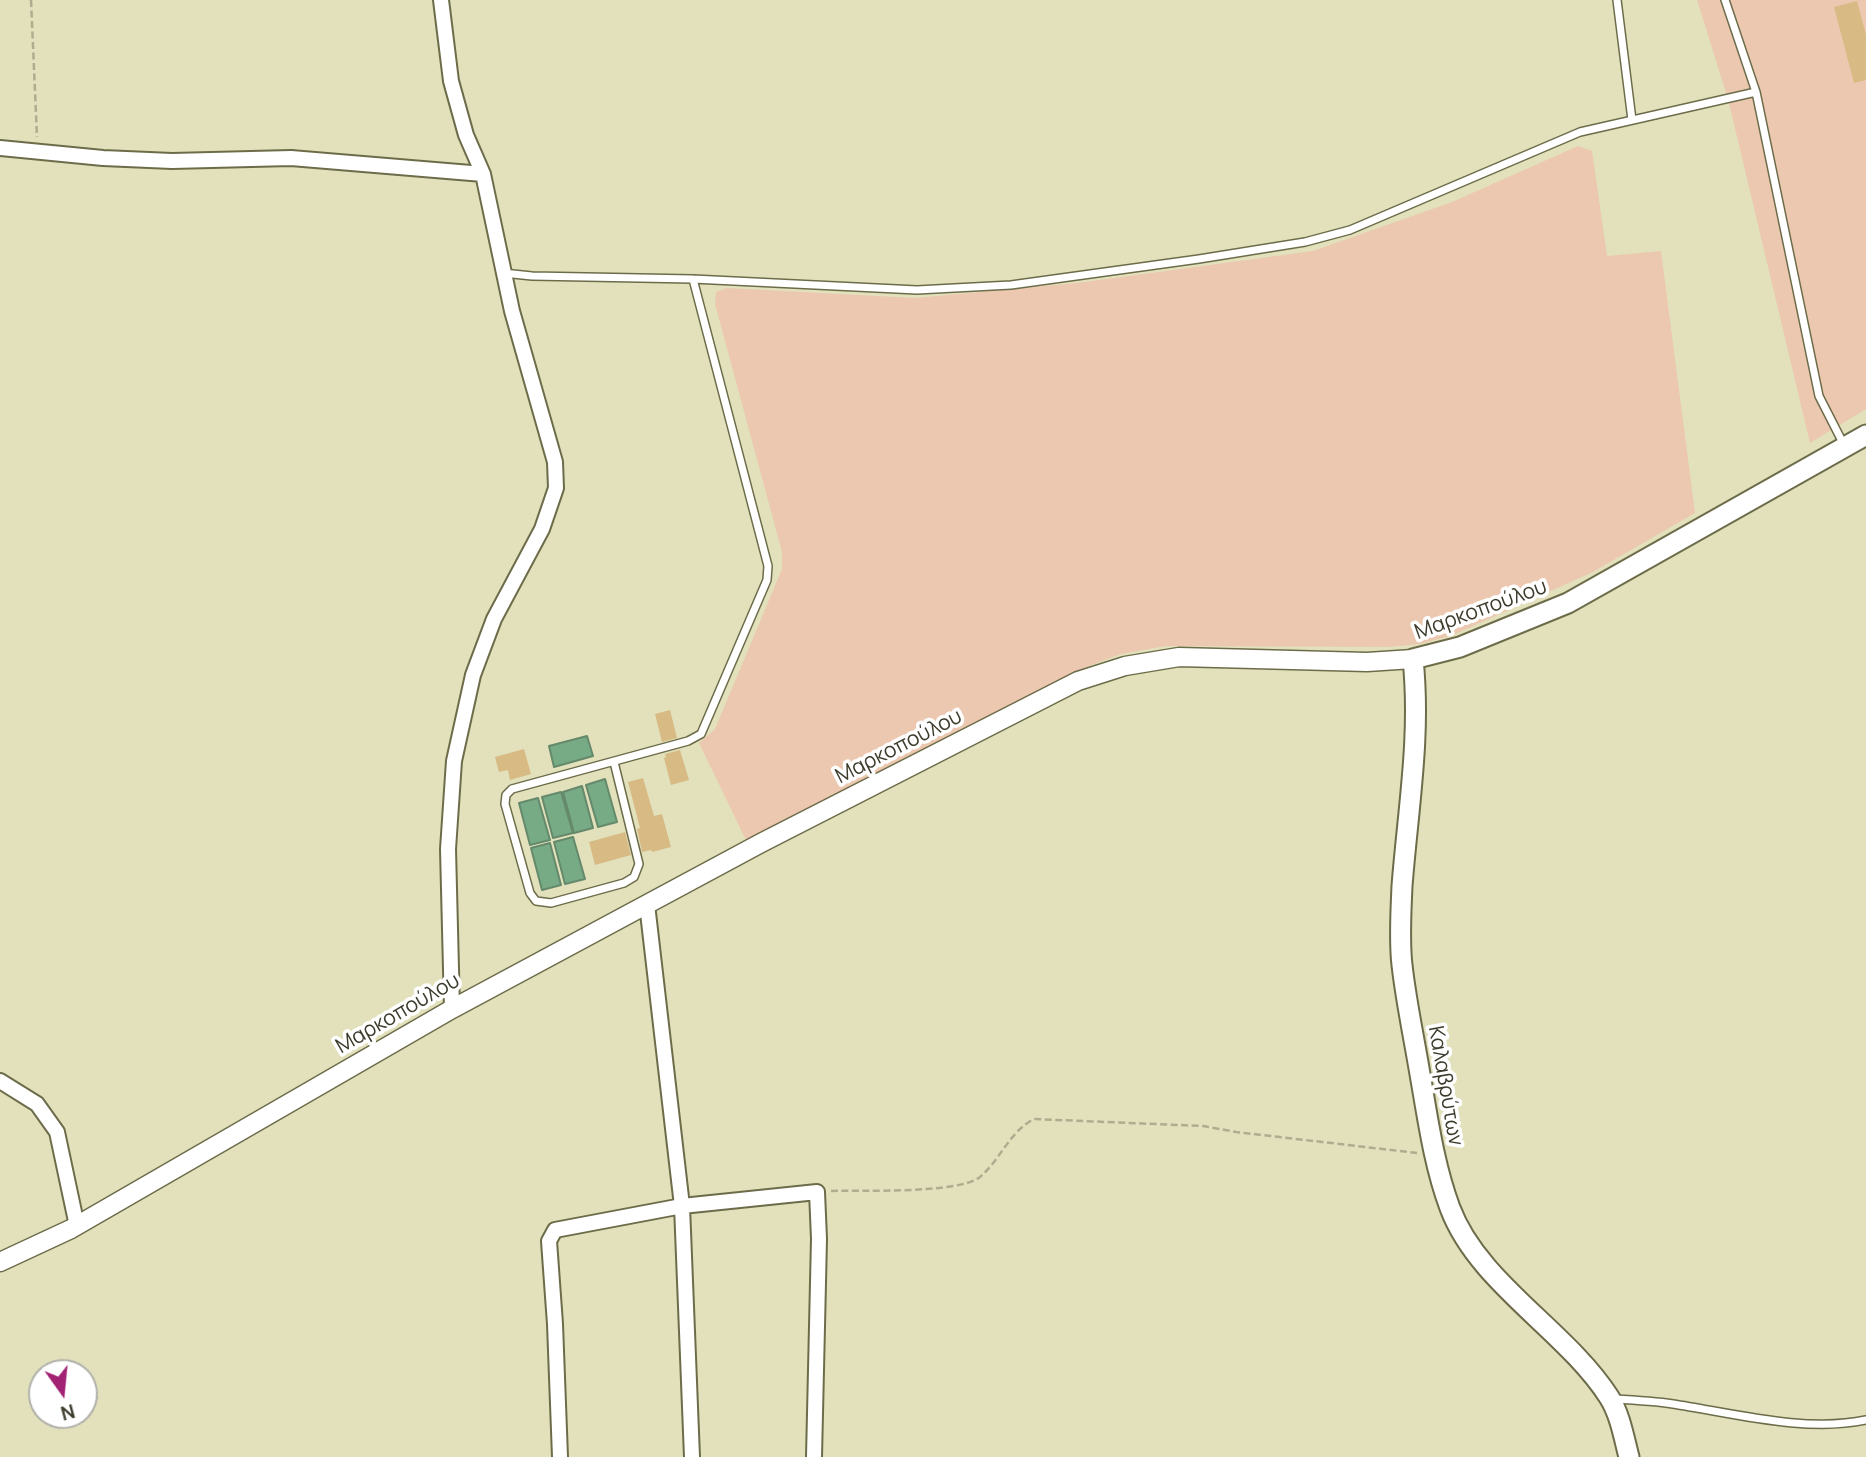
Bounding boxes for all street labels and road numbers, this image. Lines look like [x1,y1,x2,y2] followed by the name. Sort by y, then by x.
[1412,574,1550,646] street label: Μαρκοπούλου
[832,704,966,790] street label: Μαρκοπούλου
[332,968,464,1060] street label: Μαρκοπούλου
[1422,1024,1468,1148] street label: Καλαβρύτων

